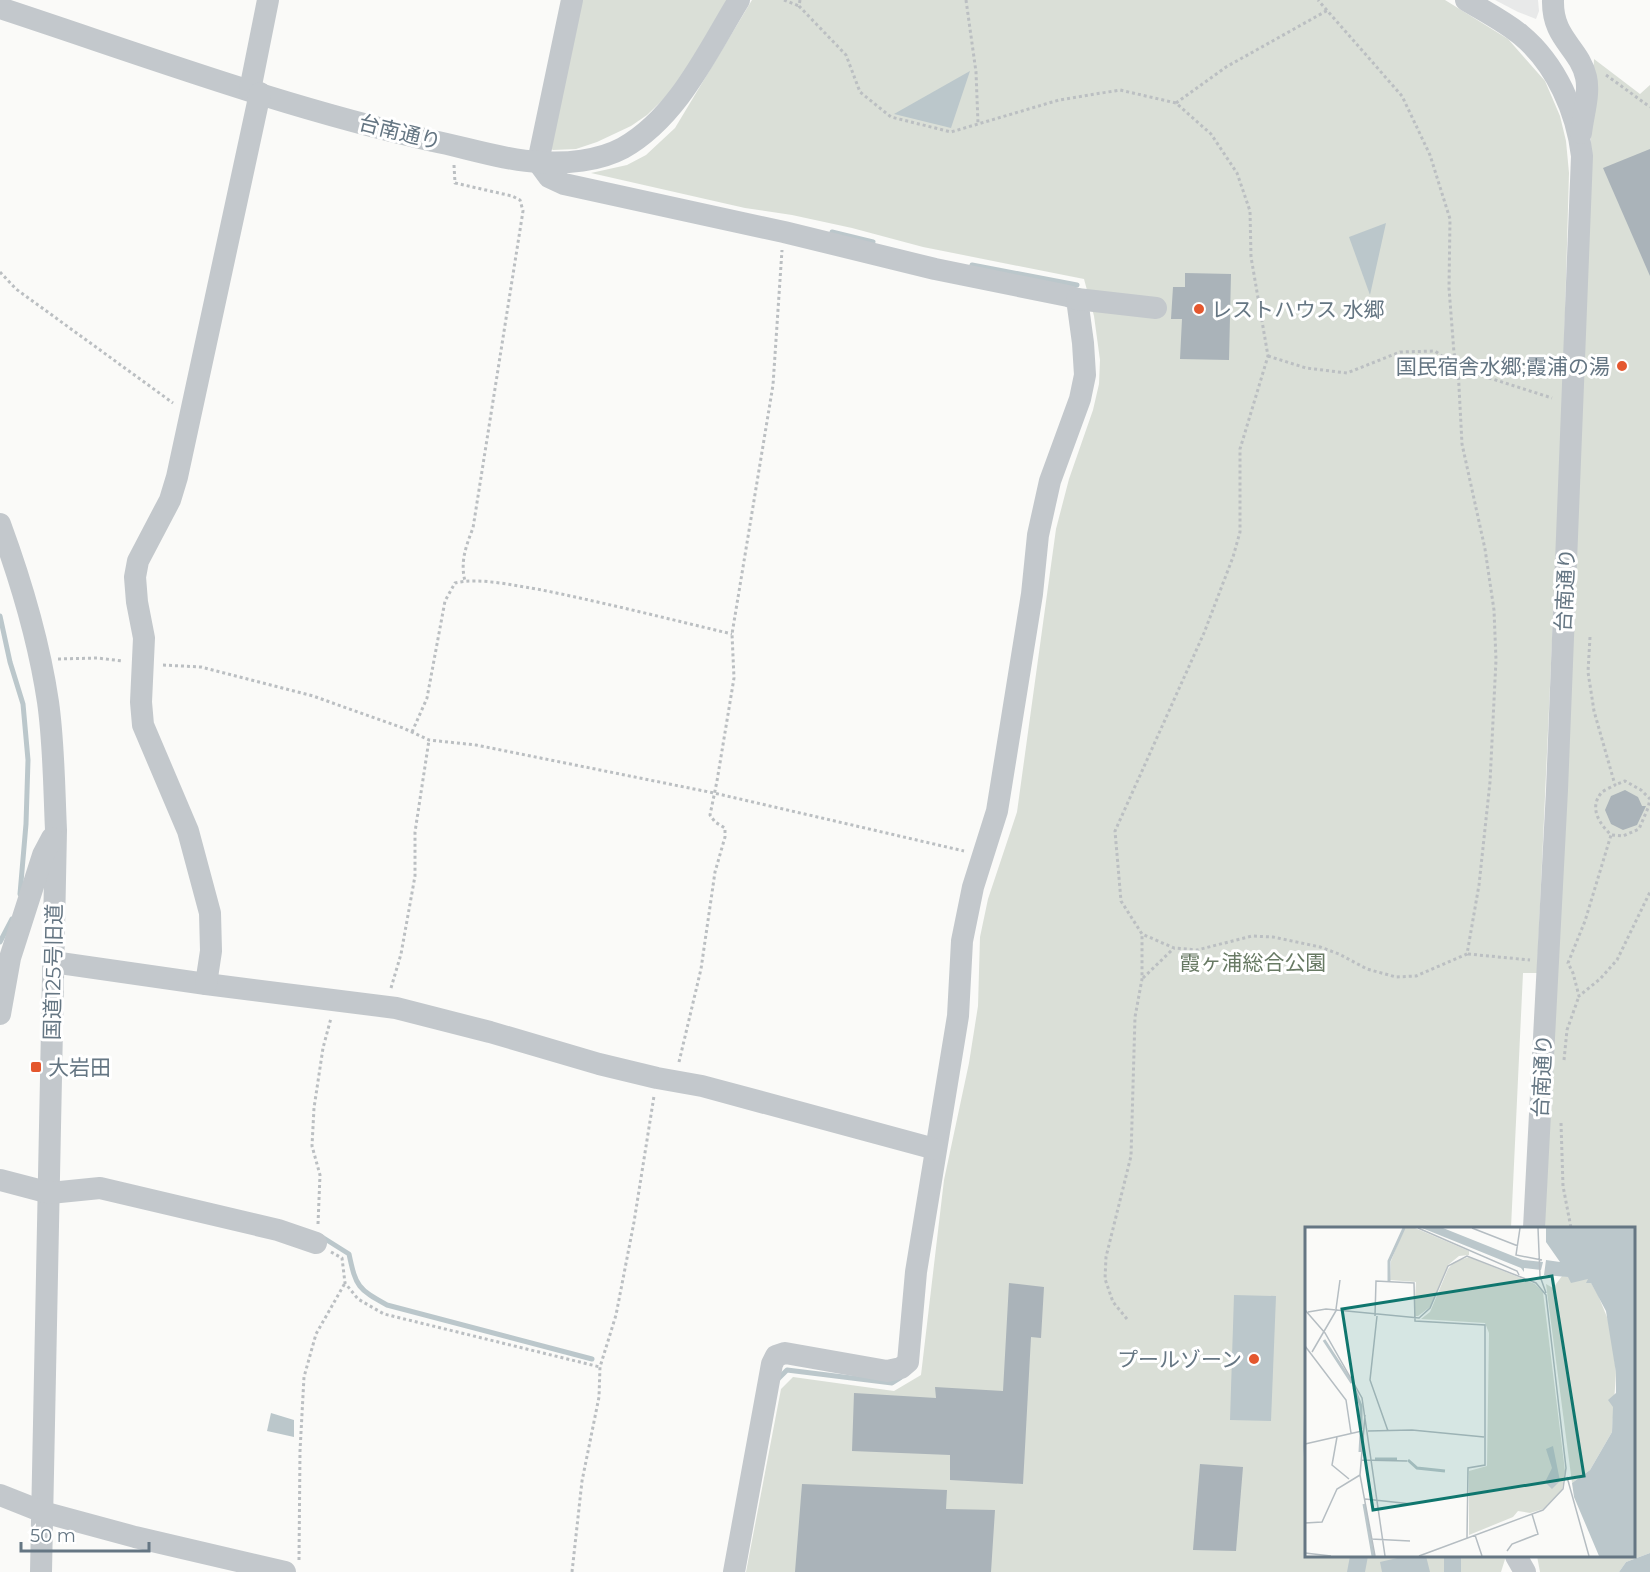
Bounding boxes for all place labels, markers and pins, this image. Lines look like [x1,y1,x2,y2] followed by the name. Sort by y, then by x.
[1211,297,1385,322] place label: レストハウス 水郷
[1192,302,1206,316] marker: レストハウス 水郷
[1396,354,1610,379] place label: 国民宿舎水郷;霞浦の湯
[1615,359,1629,373] marker: 国民宿舎水郷;霞浦の湯
[48,1055,111,1080] place label: 大岩田
[29,1060,43,1074] marker: 大岩田
[1117,1347,1242,1372] place label: プールゾーン
[1247,1352,1261,1366] marker: プールゾーン

